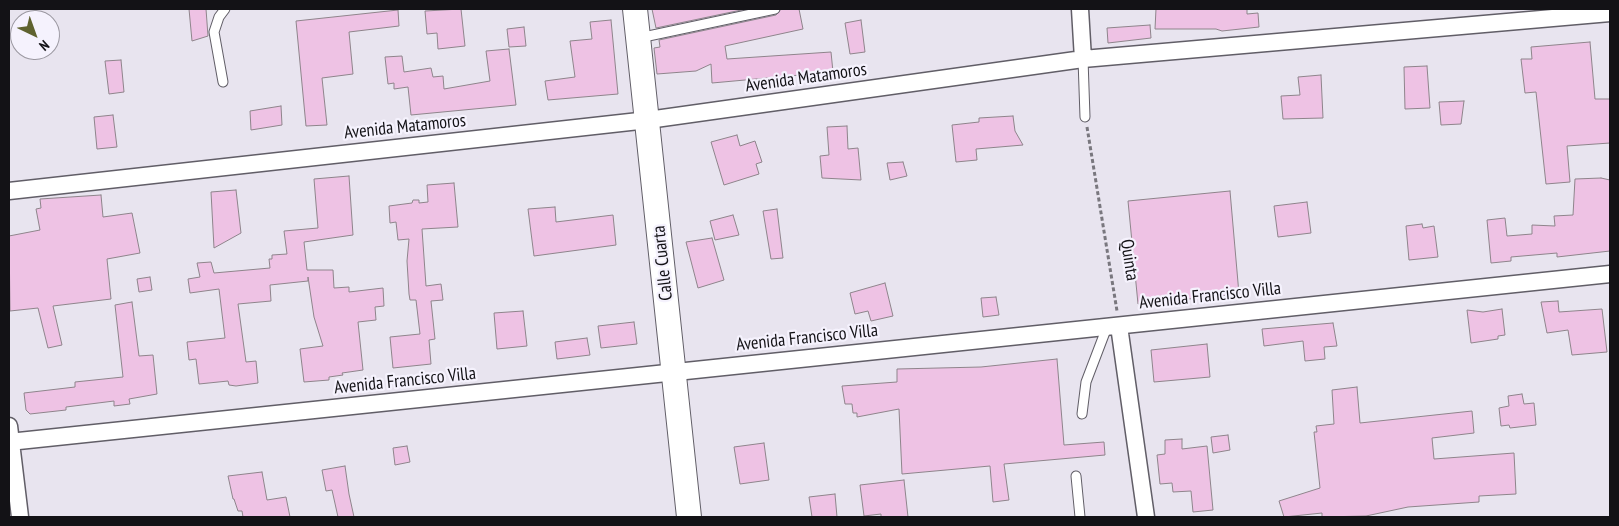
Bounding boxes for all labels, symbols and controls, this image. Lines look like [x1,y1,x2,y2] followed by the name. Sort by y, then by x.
[10,10,60,60] north arrow
[36,36,53,55] text: N
[744,59,868,97] street label: Avenida Matamoros
[343,110,467,144] street label: Avenida Matamoros
[648,224,678,302] street label: Calle Cuarta
[1115,238,1143,282] street label: Quinta
[1138,278,1282,314] street label: Avenida Francisco Villa
[735,320,879,356] street label: Avenida Francisco Villa
[333,363,477,399] street label: Avenida Francisco Villa

